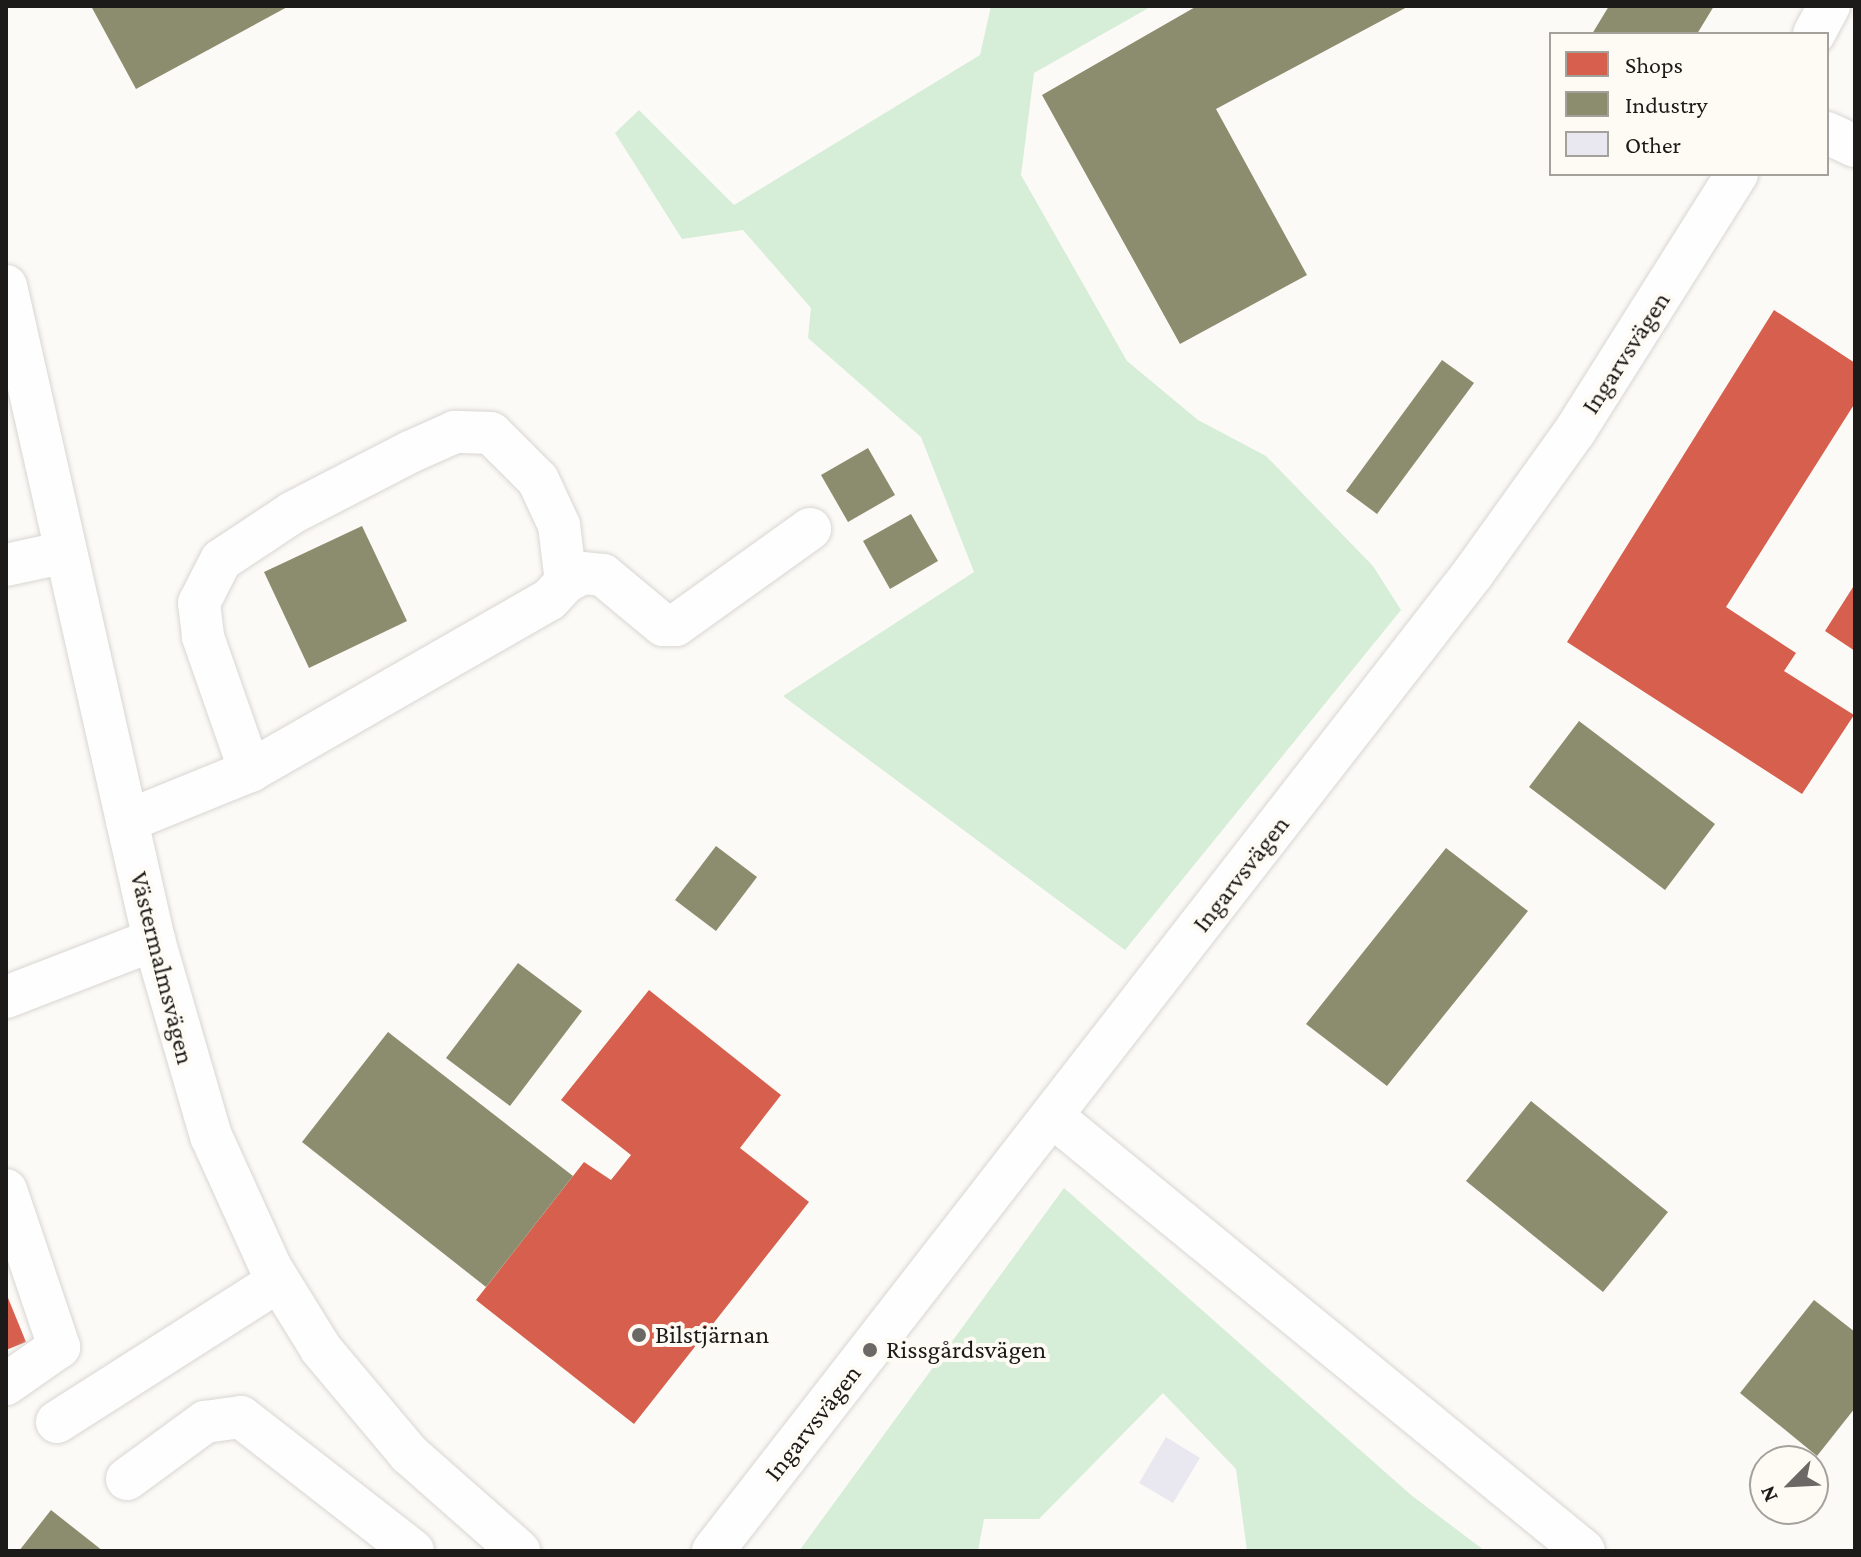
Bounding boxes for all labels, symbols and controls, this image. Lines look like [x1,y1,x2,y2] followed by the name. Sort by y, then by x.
[1549,32,1829,176] legend
[1625,51,1683,78] text: Shops
[1625,91,1708,118] text: Industry
[1625,131,1681,158] text: Other
[1575,286,1677,420] street label: Ingarvsvägen
[1186,810,1296,938] street label: Ingarvsvägen
[123,868,201,1068] street label: Västermalmsvägen
[655,1319,769,1351] place label: Bilstjärnan
[630,1326,648,1344] marker: Bilstjärnan
[886,1334,1046,1366] place label: Rissgårdsvägen
[861,1341,879,1359] marker: Rissgårdsvägen
[758,1359,868,1487] street label: Ingarvsvägen
[1749,1445,1829,1525] north arrow
[1754,1482,1783,1506] text: N

